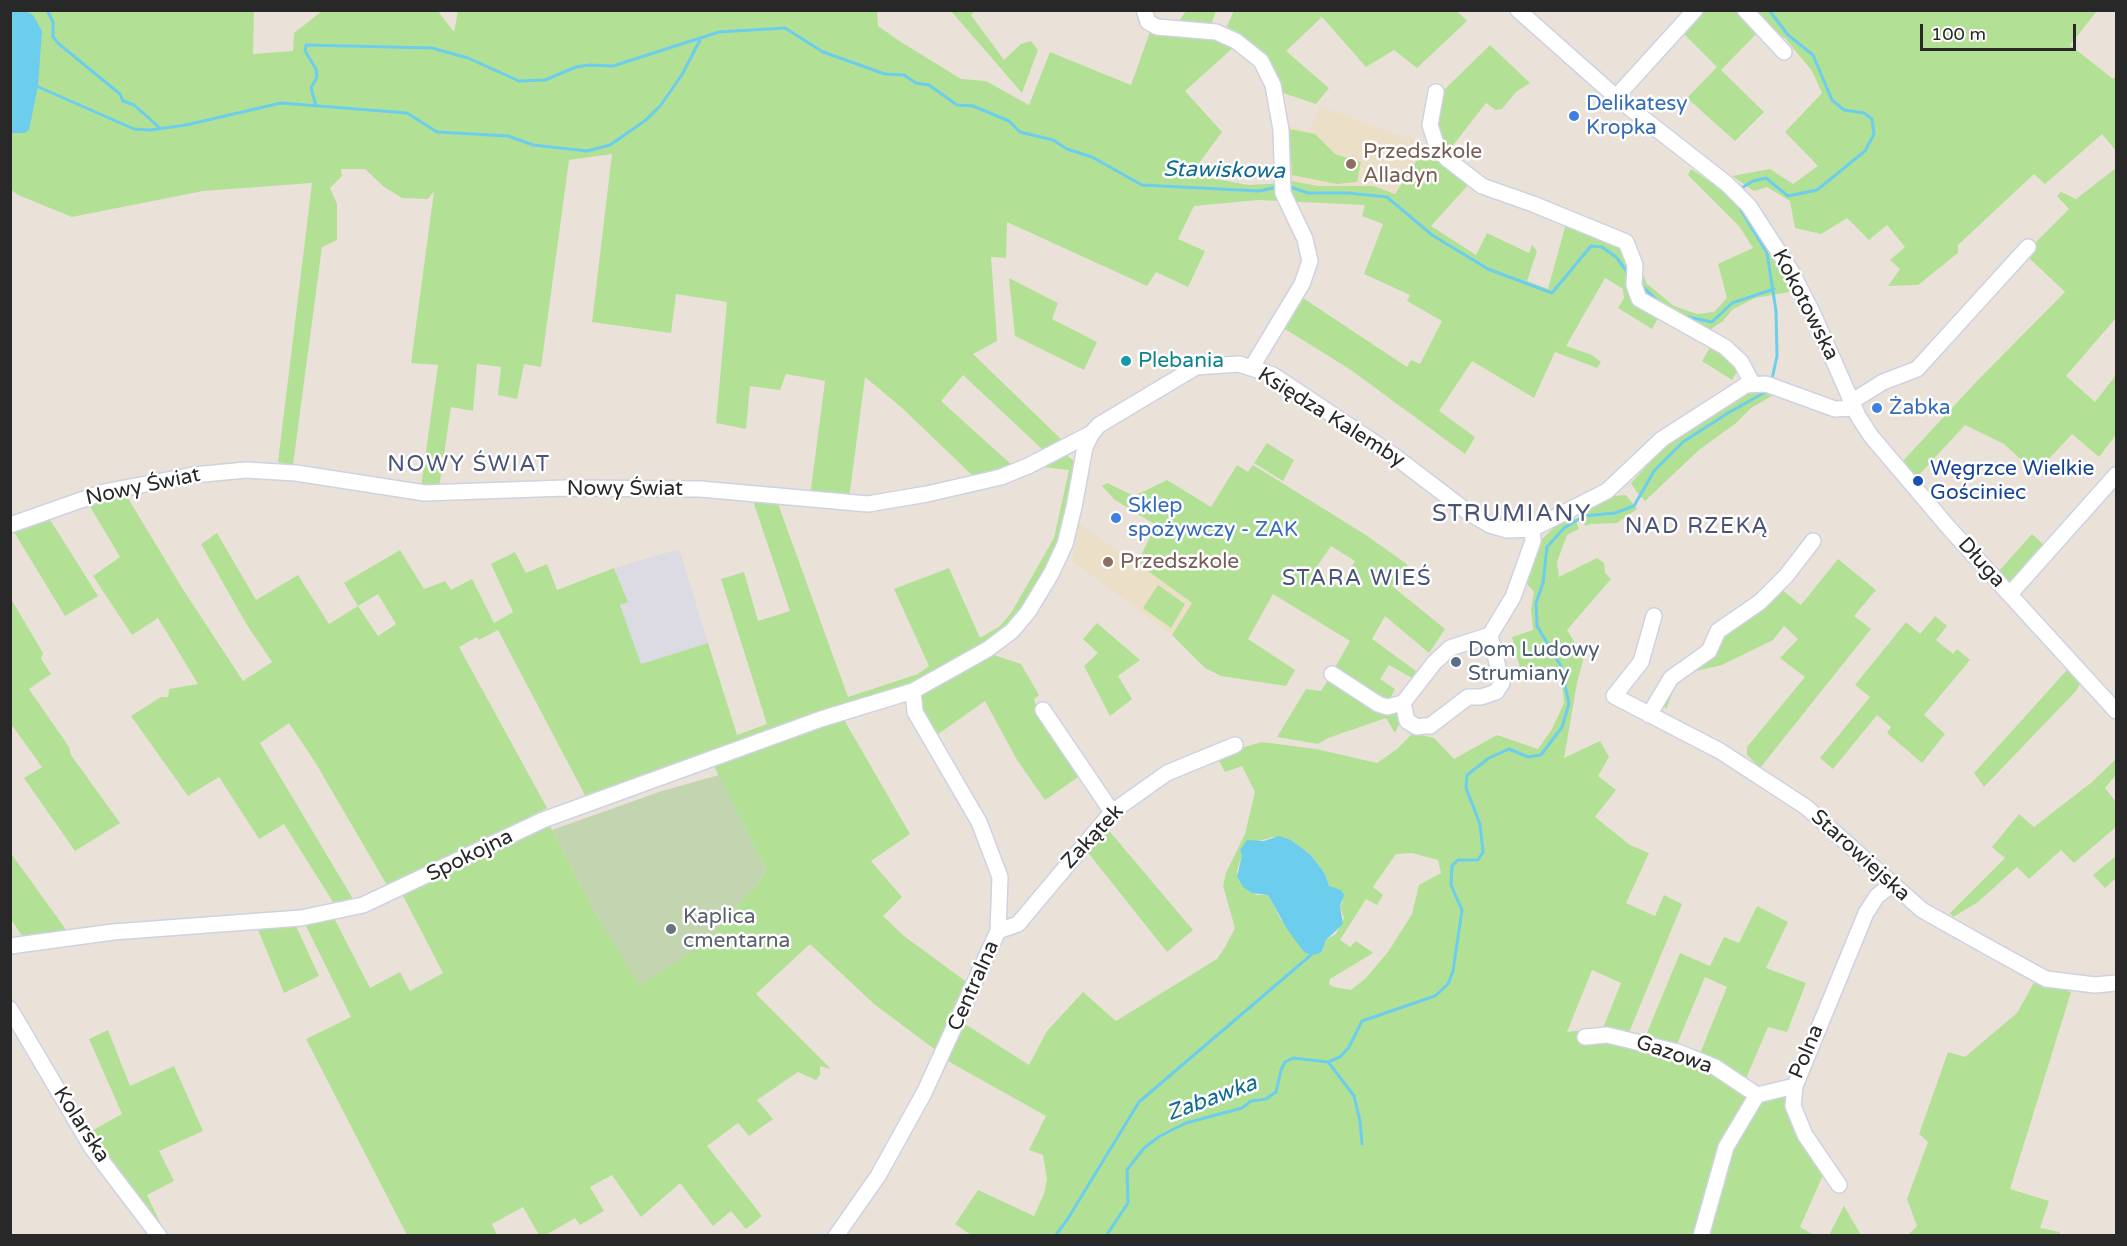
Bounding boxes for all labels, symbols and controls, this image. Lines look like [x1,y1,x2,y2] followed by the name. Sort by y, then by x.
[1923,12,2079,50] scale bar
[1931,23,1986,45] text: 100 m
[1586,91,1688,141] place label: Delikatesy Kropka
[1567,109,1581,123] marker: Delikatesy Kropka
[1363,139,1482,189] place label: Przedszkole Alladyn
[1163,157,1285,185] water label: Stawiskowa
[1344,157,1358,171] marker: Przedszkole Alladyn
[1766,245,1844,365] street label: Kokotowska
[1138,348,1224,374] place label: Plebania
[1119,354,1133,368] marker: Plebania
[1253,363,1409,473] street label: Księdza Kalemby
[1889,395,1950,421] place label: Żabka
[1870,401,1884,415] marker: Żabka
[387,452,551,478] district label: NOWY ŚWIAT
[1930,456,2094,506] place label: Węgrzce Wielkie Gościniec
[84,463,202,511] street label: Nowy Świat
[1911,474,1925,488] marker: Węgrzce Wielkie Gościniec
[567,476,683,502] street label: Nowy Świat
[1128,493,1298,543] place label: Sklep spożywczy - ZAK
[1432,501,1592,529] district label: STRUMIANY
[1109,511,1123,525] marker: Sklep spożywczy - ZAK
[1625,514,1769,540] district label: NAD RZEKĄ
[1952,533,2010,593] street label: Długa
[1120,549,1239,575] place label: Przedszkole
[1101,555,1115,569] marker: Przedszkole
[1282,566,1432,592] district label: STARA WIEŚ
[1468,637,1600,687] place label: Dom Ludowy Strumiany
[1449,655,1463,669] marker: Dom Ludowy Strumiany
[1057,800,1129,874] street label: Zakątek
[1805,805,1915,907] street label: Starowiejska
[423,824,517,888] street label: Spokojna
[683,904,790,954] place label: Kaplica cmentarna
[664,922,678,936] marker: Kaplica cmentarna
[943,937,1005,1035] street label: Centralna
[1784,1021,1830,1083] street label: Polna
[1633,1030,1715,1080] street label: Gazowa
[1163,1071,1261,1127] water label: Zabawka
[47,1082,115,1168] street label: Kolarska

